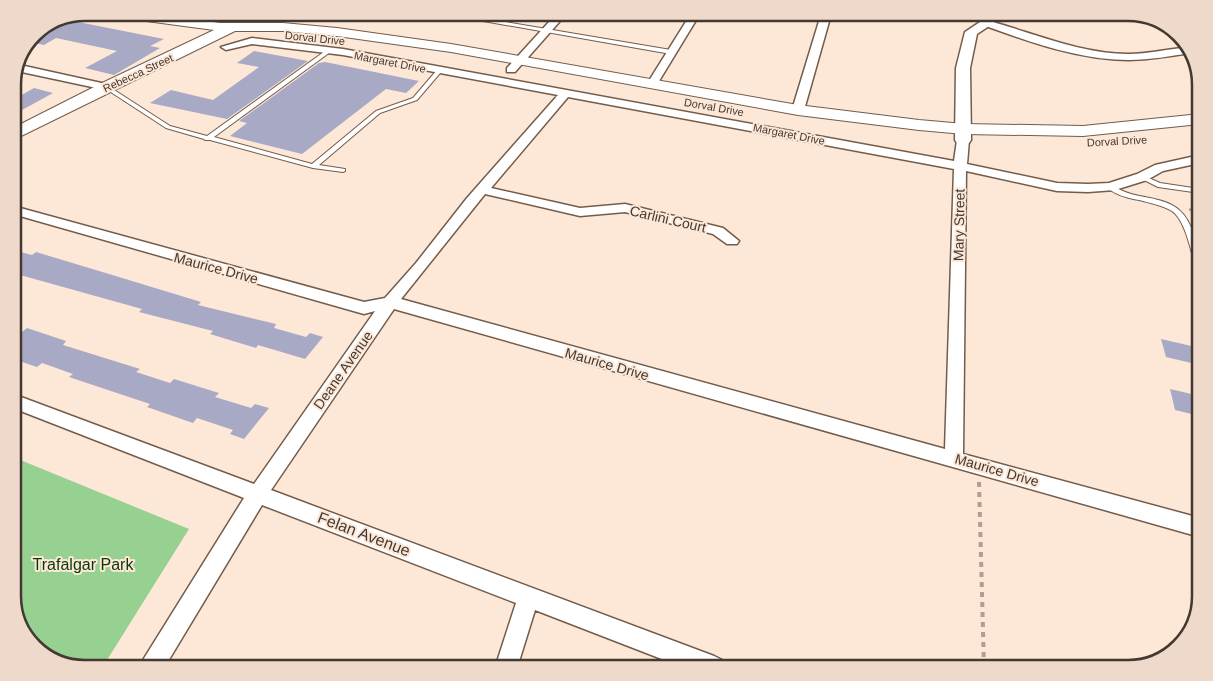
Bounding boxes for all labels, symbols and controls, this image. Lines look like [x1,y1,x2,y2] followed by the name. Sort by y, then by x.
[284,29,346,47] street label: Dorval Drive
[353,49,427,75] street label: Margaret Drive
[101,52,175,94] street label: Rebecca Street
[683,96,745,118] street label: Dorval Drive
[752,121,826,147] street label: Margaret Drive
[1086,133,1148,149] street label: Dorval Drive
[950,189,968,261] street label: Mary Street
[628,202,708,236] street label: Carlini Court
[172,249,260,287] street label: Maurice Drive
[310,328,376,412] street label: Deane Avenue
[563,344,651,384] street label: Maurice Drive
[953,450,1041,490] street label: Maurice Drive
[315,509,413,559] street label: Felan Avenue
[33,556,134,573] park label: Trafalgar Park

